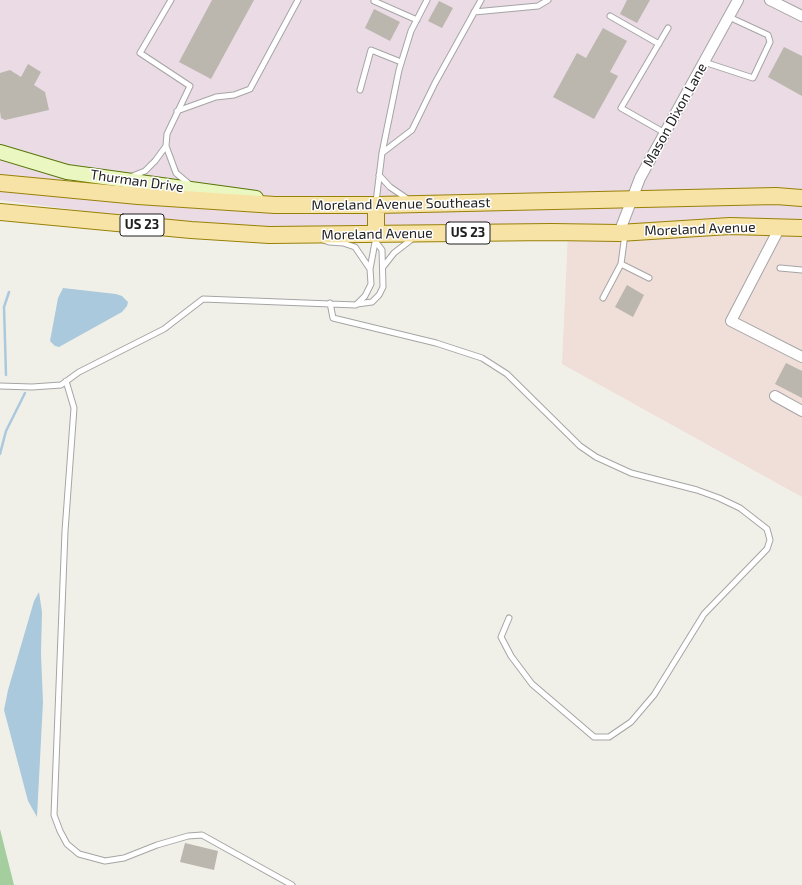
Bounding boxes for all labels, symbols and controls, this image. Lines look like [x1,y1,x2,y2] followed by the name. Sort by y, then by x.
[640,60,710,170] street label: Mason Dixon Lane
[89,166,185,196] street label: Thurman Drive
[311,194,491,214] street label: Moreland Avenue Southeast
[120,214,164,236] road number: US 23
[644,219,756,239] street label: Moreland Avenue
[446,222,490,244] road number: US 23
[321,225,433,243] street label: Moreland Avenue

